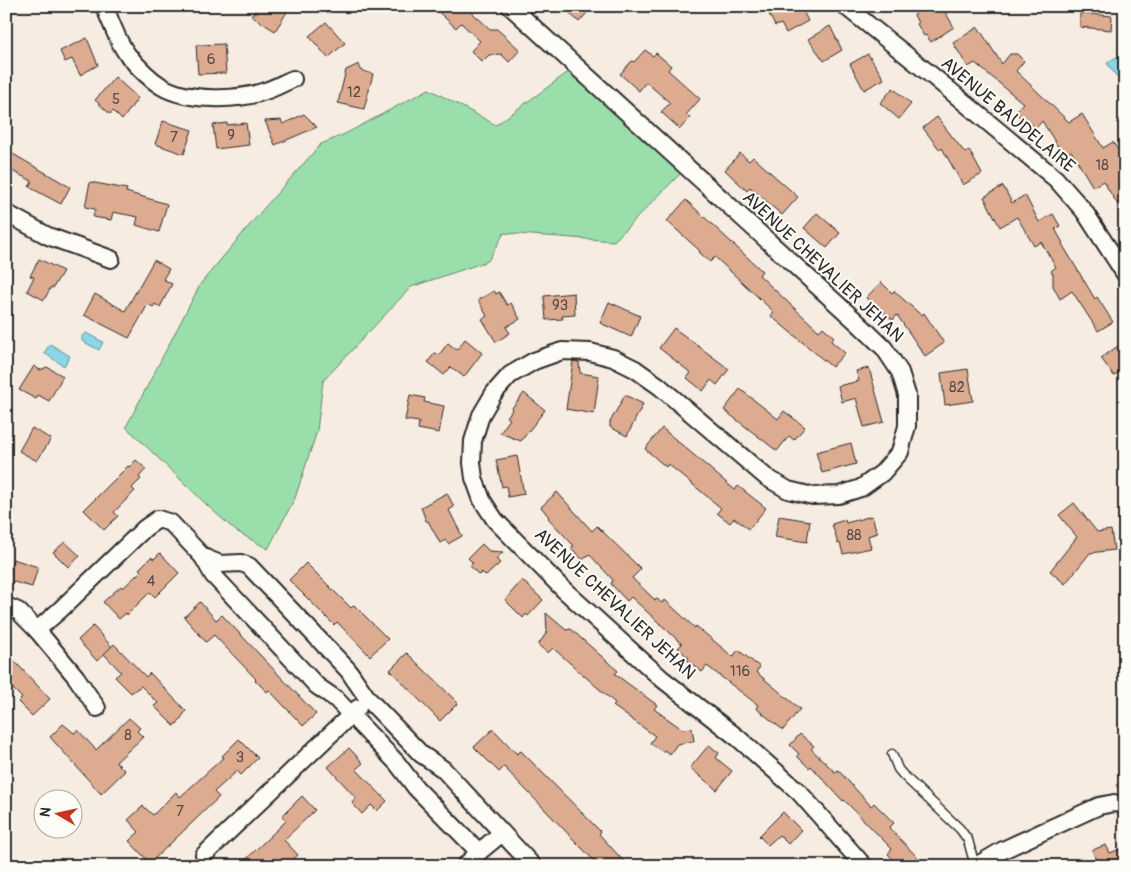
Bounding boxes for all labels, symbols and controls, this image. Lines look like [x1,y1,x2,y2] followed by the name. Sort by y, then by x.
[207,50,215,69] house number: 6
[936,52,1080,178] street label: AVENUE BAUDELAIRE
[347,83,361,102] house number: 12
[112,90,120,109] house number: 5
[227,126,235,145] house number: 9
[170,128,178,147] house number: 7
[1095,156,1109,175] house number: 18
[738,186,908,348] street label: AVENUE CHEVALIER JEHAN
[552,296,568,315] house number: 93
[949,378,965,397] house number: 82
[530,523,700,685] street label: AVENUE CHEVALIER JEHAN
[846,526,862,545] house number: 88
[147,572,156,591] house number: 4
[730,662,750,681] house number: 116
[124,726,132,745] house number: 8
[236,748,244,767] house number: 3
[32,790,82,840] north arrow
[176,802,184,821] house number: 7
[37,806,55,818] text: N

